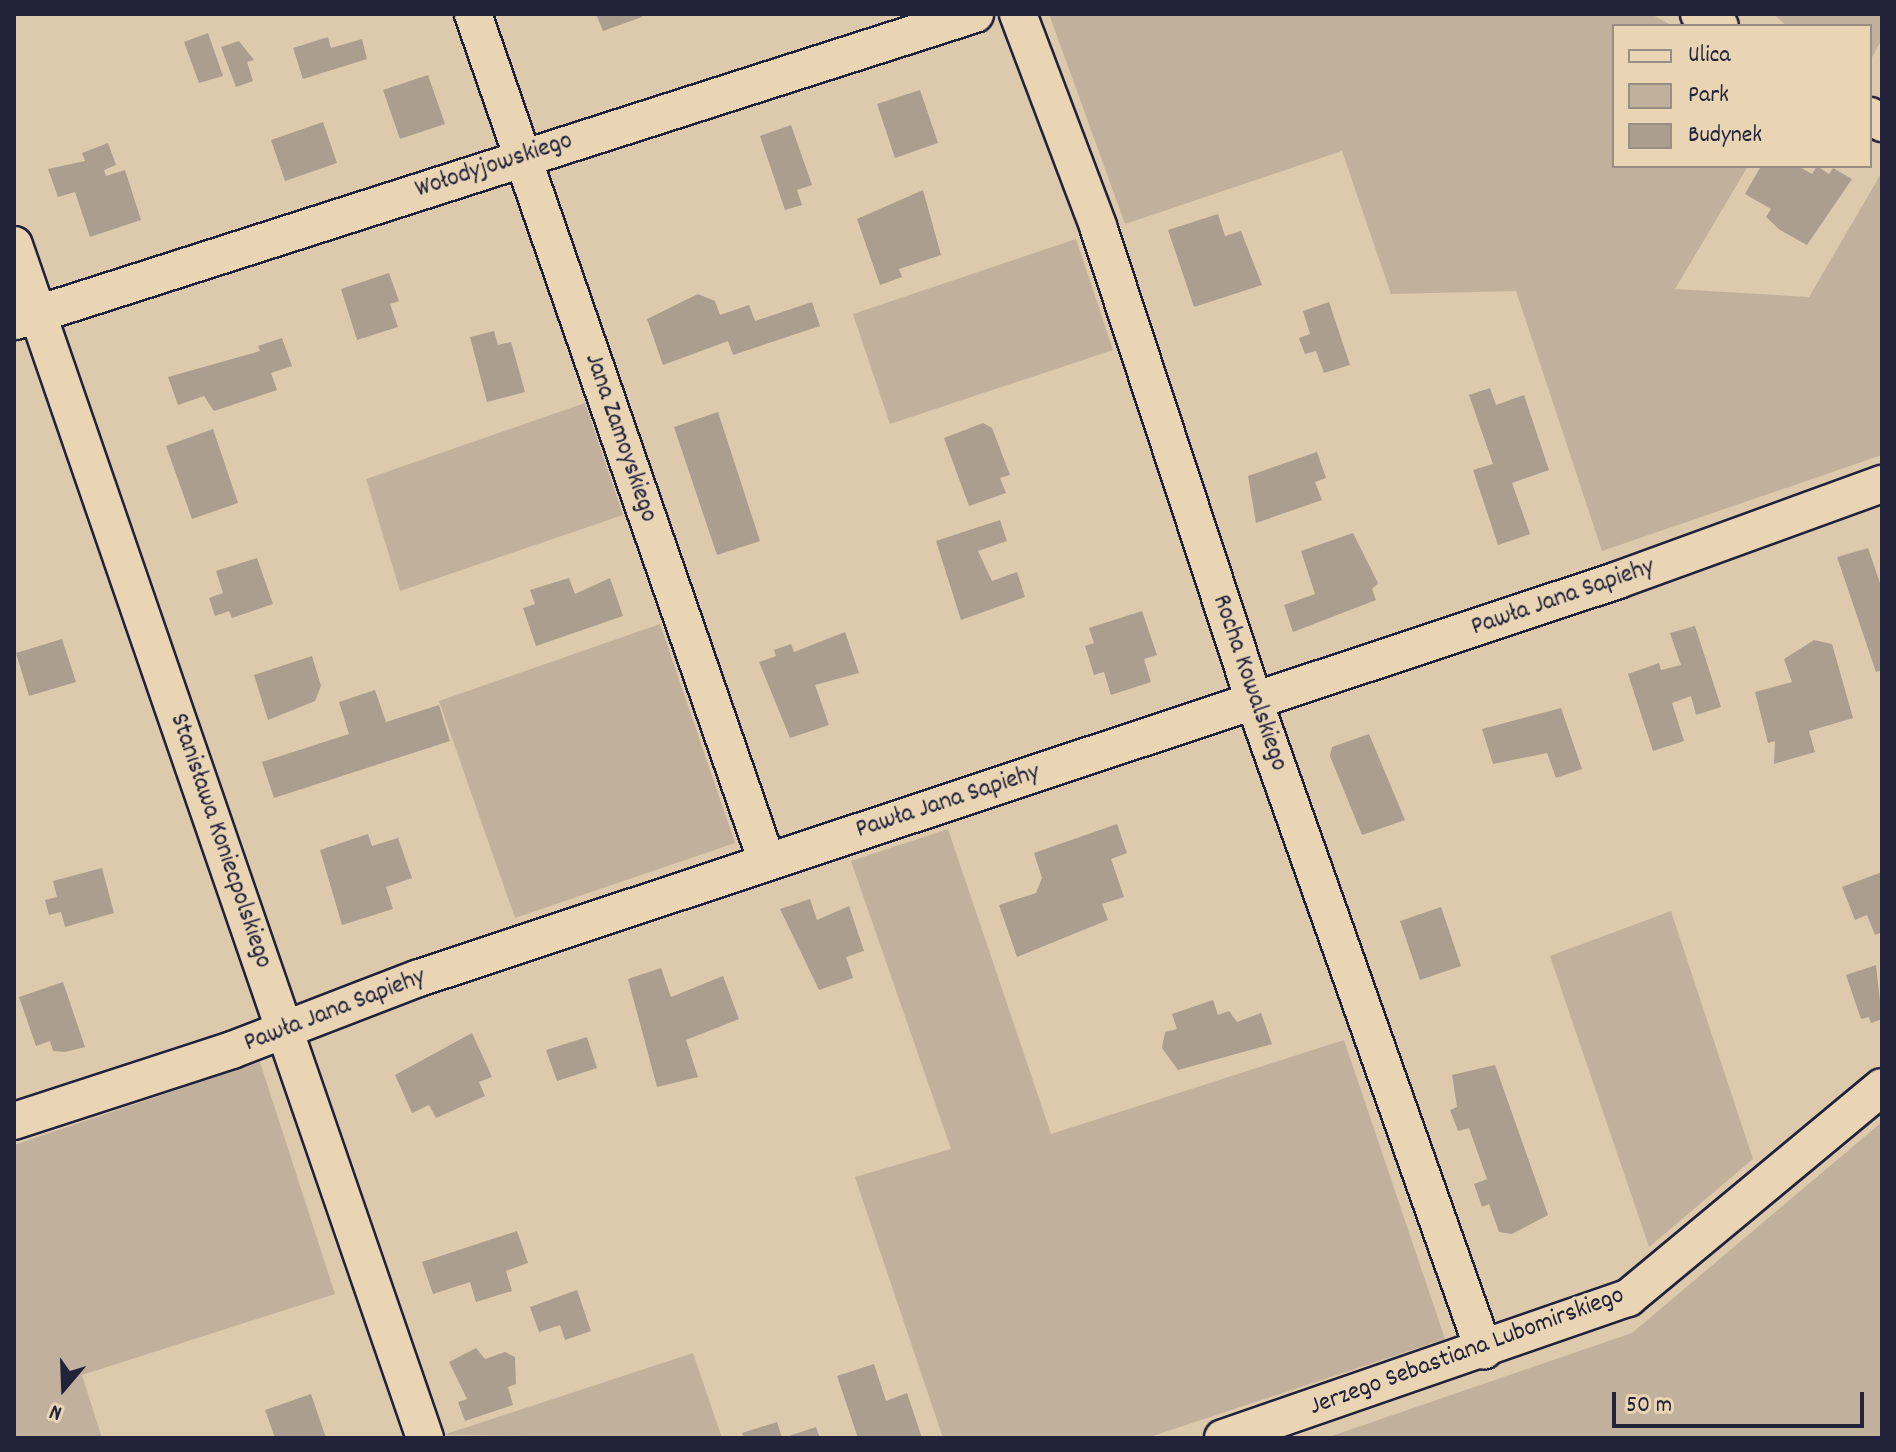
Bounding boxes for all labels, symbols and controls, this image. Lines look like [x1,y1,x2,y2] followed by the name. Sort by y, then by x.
[1612,24,1872,168] legend
[1688,39,1731,73] text: Ulica
[1688,79,1729,113] text: Park
[1688,119,1762,153] text: Budynek
[412,126,576,206] street label: Wołodyjowskiego
[577,350,663,526] street label: Jana Zamoyskiego
[1467,552,1659,644] street label: Pawła Jana Sapiehy
[1204,591,1294,775] street label: Rocha Kowalskiego
[162,710,278,972] street label: Stanisława Koniecpolskiego
[852,758,1044,846] street label: Pawła Jana Sapiehy
[240,962,430,1060] street label: Pawła Jana Sapiehy
[1305,1280,1629,1424] street label: Jerzego Sebastiana Lubomirskiego
[24,1348,104,1428] north arrow
[1616,1376,1868,1426] scale bar
[1626,1389,1672,1423] text: 50 m
[46,1395,66,1428] text: N

